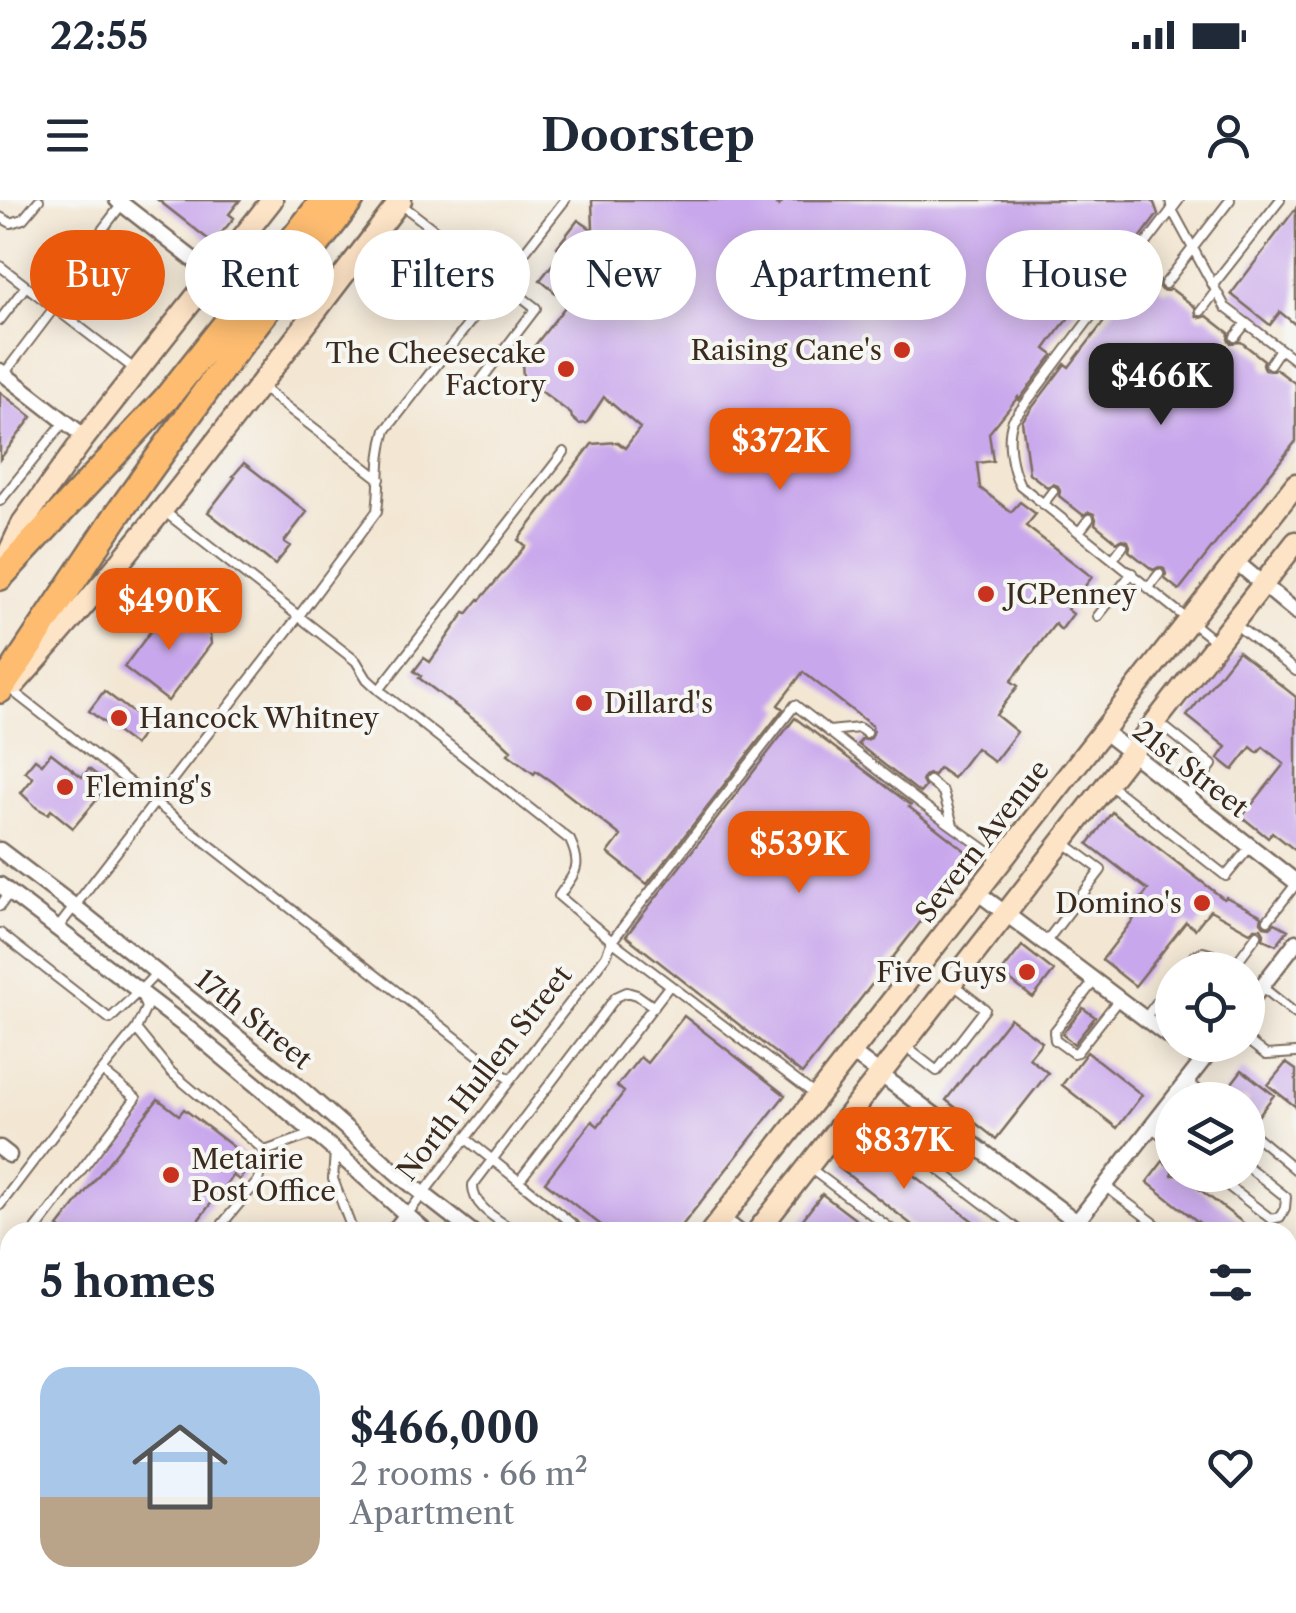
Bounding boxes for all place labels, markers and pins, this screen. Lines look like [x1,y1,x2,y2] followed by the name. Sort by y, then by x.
[690,333,882,367] place label: Raising Cane's
[326,336,546,402] place label: The Cheesecake Factory
[891,339,913,361] marker: Raising Cane's
[1091,343,1231,428] pin: $466K
[555,358,577,380] marker: The Cheesecake Factory
[710,408,850,493] pin: $372K
[99,568,239,653] pin: $490K
[1002,577,1137,611] place label: JCPenney
[975,583,997,605] marker: JCPenney
[604,686,713,720] place label: Dillard's
[573,692,595,714] marker: Dillard's
[139,701,380,735] place label: Hancock Whitney
[108,707,130,729] marker: Hancock Whitney
[85,770,212,804] place label: Fleming's
[54,776,76,798] marker: Fleming's
[729,811,869,896] pin: $539K
[1055,886,1182,920] place label: Domino's
[1191,892,1213,914] marker: Domino's
[876,955,1007,989] place label: Five Guys
[1016,961,1038,983] marker: Five Guys
[834,1107,974,1192] pin: $837K
[191,1142,336,1208] place label: Metairie Post Office
[160,1164,182,1186] marker: Metairie Post Office

